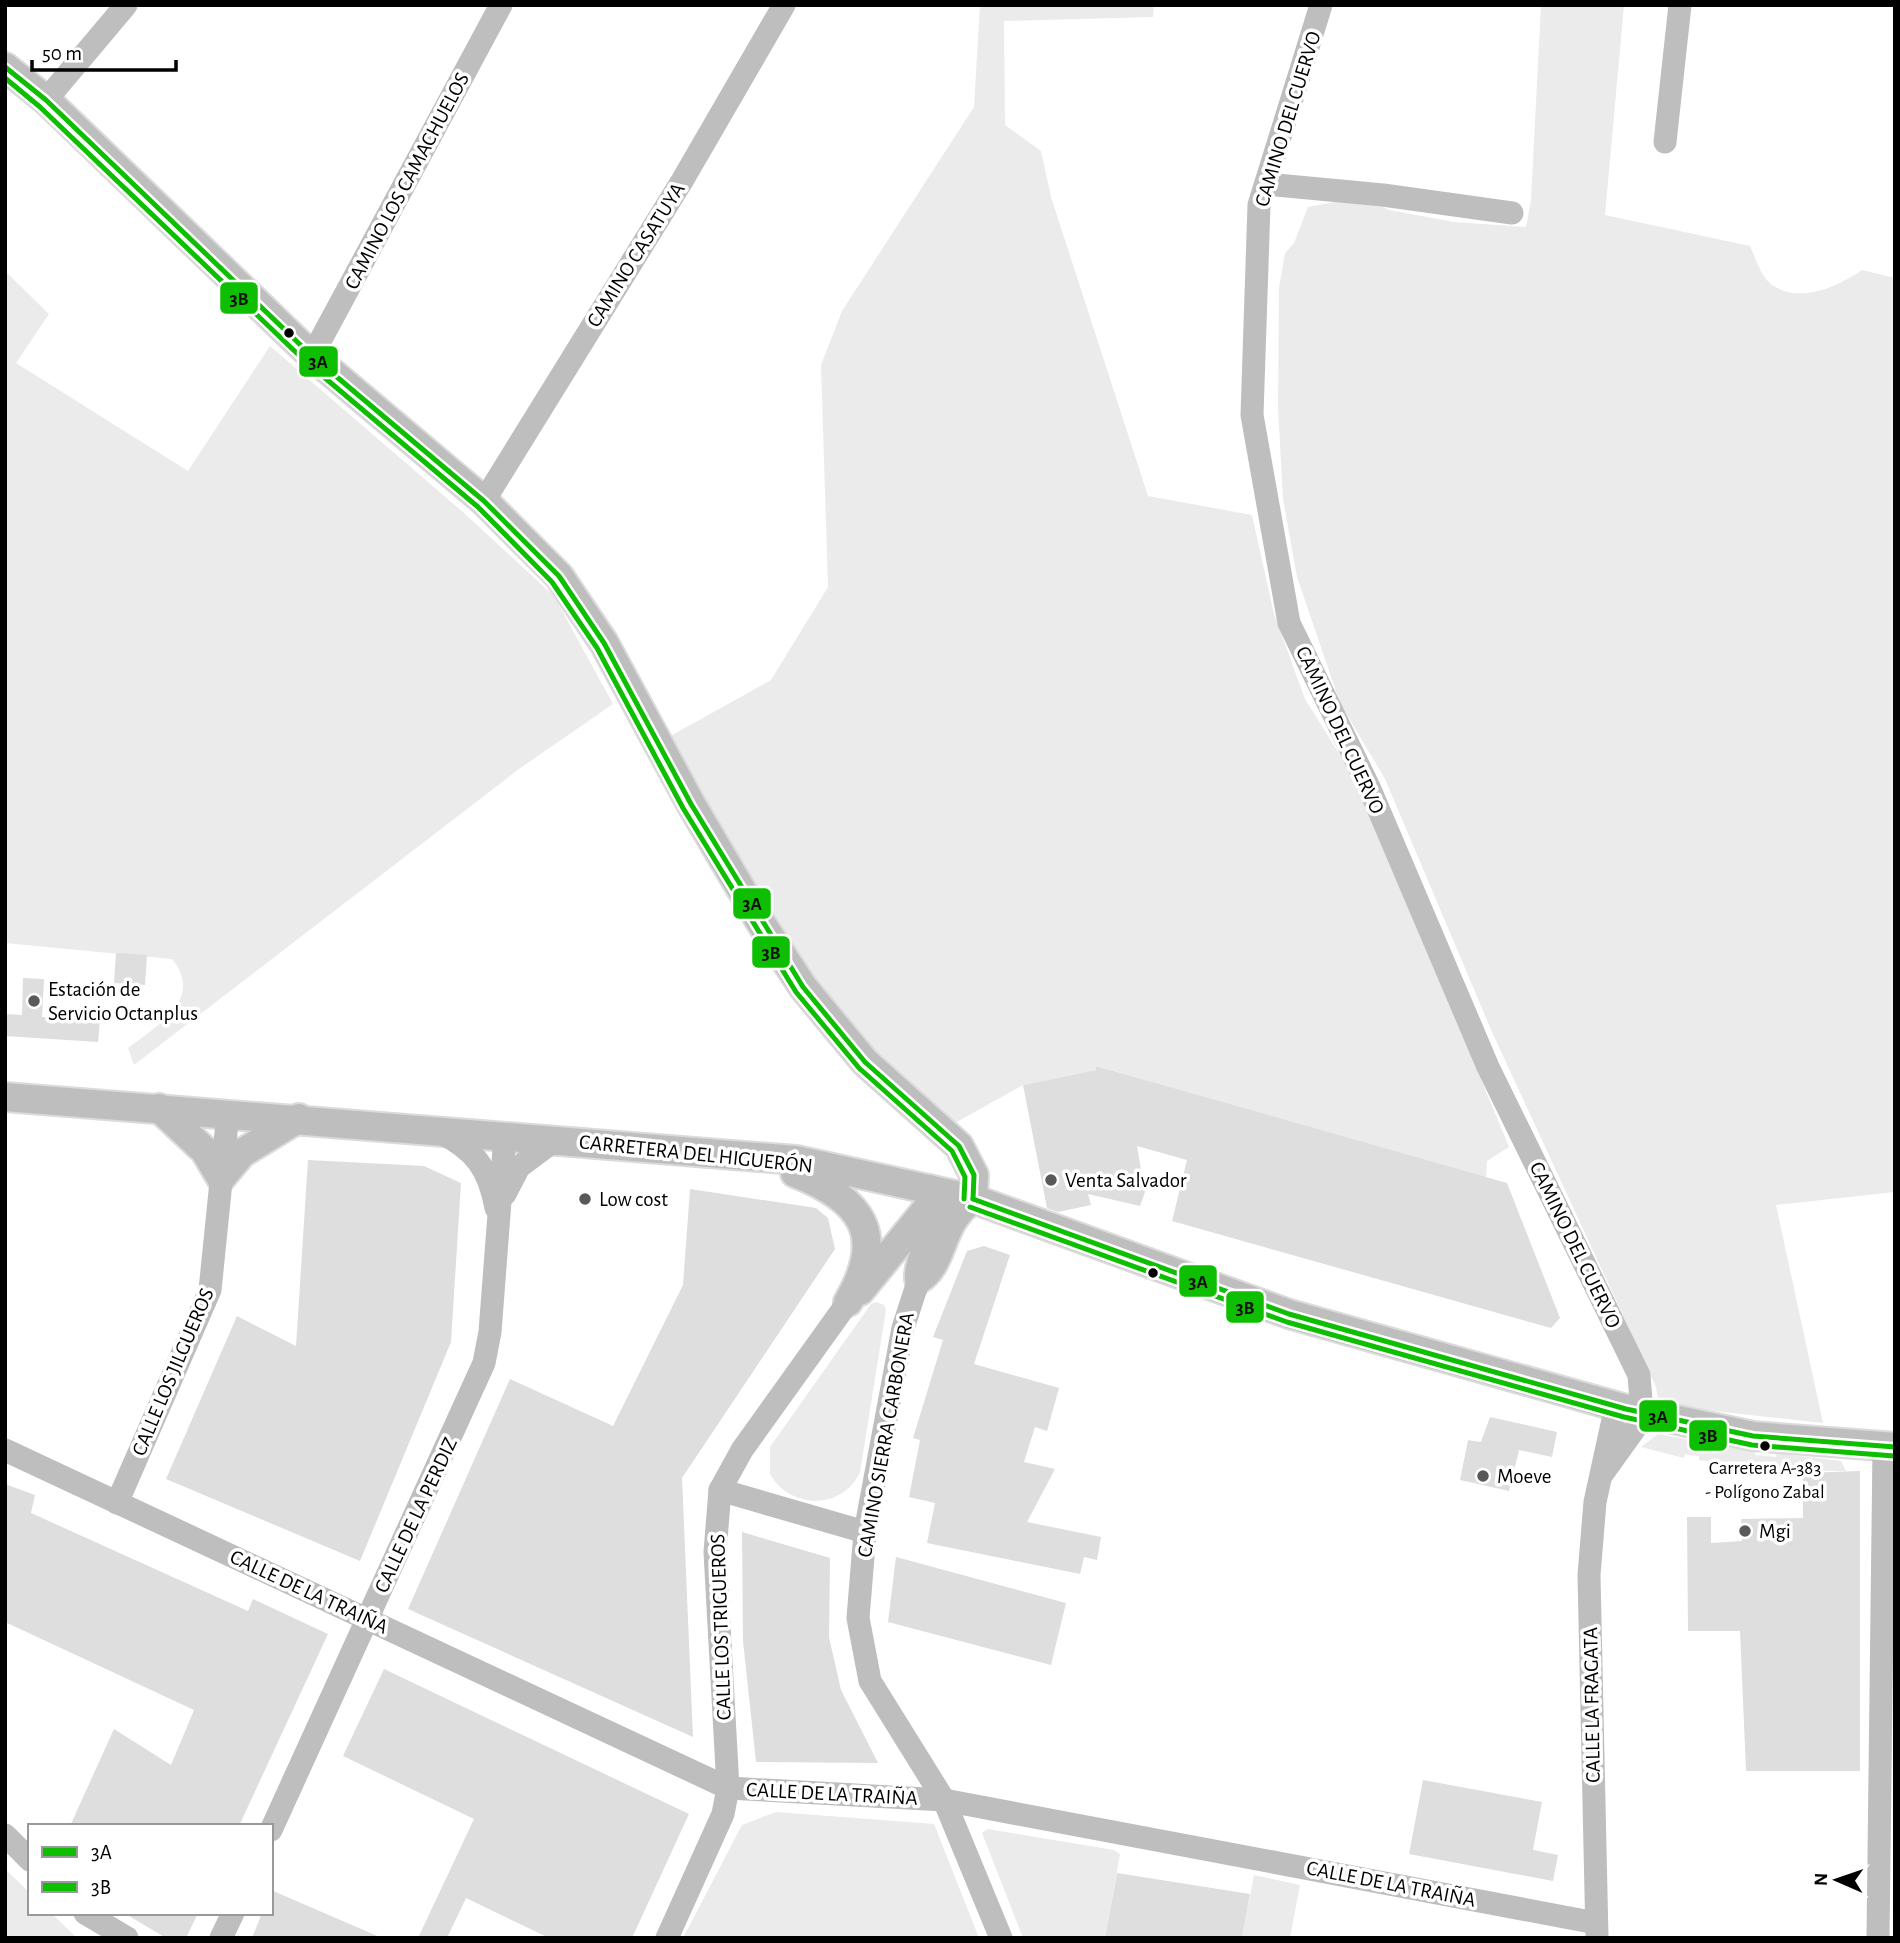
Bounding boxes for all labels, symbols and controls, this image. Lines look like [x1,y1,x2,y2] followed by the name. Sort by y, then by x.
[32,28,175,72] scale bar
[1251,29,1325,209] street label: CAMINO DEL CUERVO
[42,43,82,64] text: 50 m
[341,69,473,293] street label: CAMINO LOS CAMACHUELOS
[583,179,689,331] street label: CAMINO CASATUYA
[219,281,259,315] line badge: 3B
[229,290,249,309] text: 3B
[282,326,296,340] unlabelled marker
[298,345,339,378] line badge: 3A
[308,353,328,372] text: 3A
[1292,643,1388,817] street label: CAMINO DEL CUERVO
[732,887,772,920] line badge: 3A
[742,895,762,914] text: 3A
[751,935,791,969] line badge: 3B
[761,944,781,963] text: 3B
[48,979,198,1024] place label: Estación de Servicio Octanplus
[26,993,42,1009] marker: Estación de Servicio Octanplus
[578,1129,814,1177] street label: CARRETERA DEL HIGUERÓN
[1526,1159,1624,1331] street label: CAMINO DEL CUERVO
[1065,1170,1187,1191] place label: Venta Salvador
[1043,1172,1059,1188] marker: Venta Salvador
[599,1189,668,1210] place label: Low cost
[577,1191,593,1207] marker: Low cost
[1178,1264,1218,1298] line badge: 3A
[1146,1266,1160,1280] unlabelled marker
[1188,1273,1208,1292] text: 3A
[128,1285,218,1459] street label: CALLE LOS JILGUEROS
[1225,1290,1265,1324] line badge: 3B
[1235,1299,1255,1318] text: 3B
[854,1311,918,1559] street label: CAMINO SIERRA CARBONERA
[1638,1399,1678,1433] line badge: 3A
[1648,1408,1668,1427] text: 3A
[1688,1419,1728,1452] line badge: 3B
[1698,1427,1718,1446] text: 3B
[371,1434,461,1596] street label: CALLE DE LA PERDIZ
[1758,1439,1772,1453] marker: Carretera A-383 - Polígono Zabal
[1705,1459,1825,1502] place label: Carretera A-383 - Polígono Zabal
[1497,1466,1551,1487] place label: Moeve
[1475,1468,1491,1484] marker: Moeve
[1759,1521,1791,1542] place label: Mgi
[1737,1523,1753,1539] marker: Mgi
[707,1533,735,1721] street label: CALLE LOS TRIGUEROS
[227,1544,392,1638] street label: CALLE DE LA TRAIÑA
[1580,1627,1604,1783] street label: CALLE LA FRAGATA
[746,1777,918,1809] street label: CALLE DE LA TRAIÑA
[28,1824,273,1915] legend
[91,1842,112,1863] text: 3A
[1802,1845,1872,1915] north arrow
[1305,1855,1478,1911] street label: CALLE DE LA TRAIÑA
[1812,1873,1831,1886] text: N
[91,1877,111,1898] text: 3B

